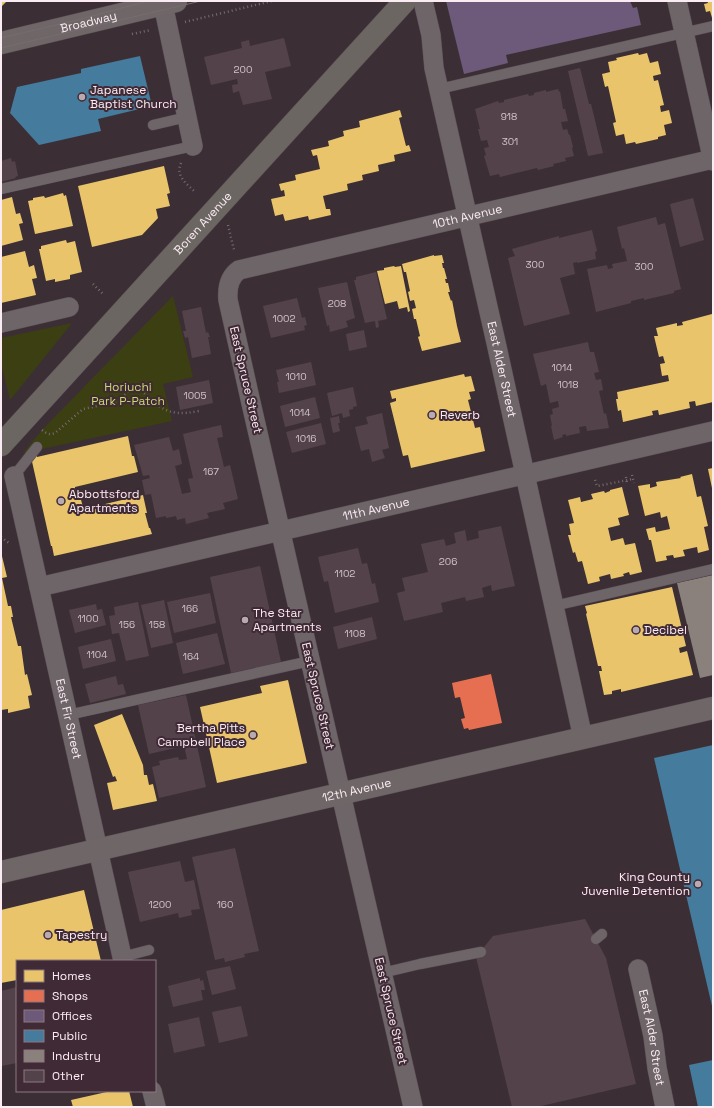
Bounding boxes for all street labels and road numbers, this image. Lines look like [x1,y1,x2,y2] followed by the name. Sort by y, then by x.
[59,7,118,37] street label: Broadway
[170,188,236,258] street label: Boren Avenue
[431,201,504,232] street label: 10th Avenue
[483,320,520,419] street label: East Alder Street
[226,325,266,435] street label: East Spruce Street
[341,493,411,524] street label: 11th Avenue
[298,641,338,751] street label: East Spruce Street
[52,677,85,761] street label: East Fir Street
[321,774,393,806] street label: 12th Avenue
[371,956,411,1066] street label: East Spruce Street
[635,988,668,1087] street label: East Alder Street

